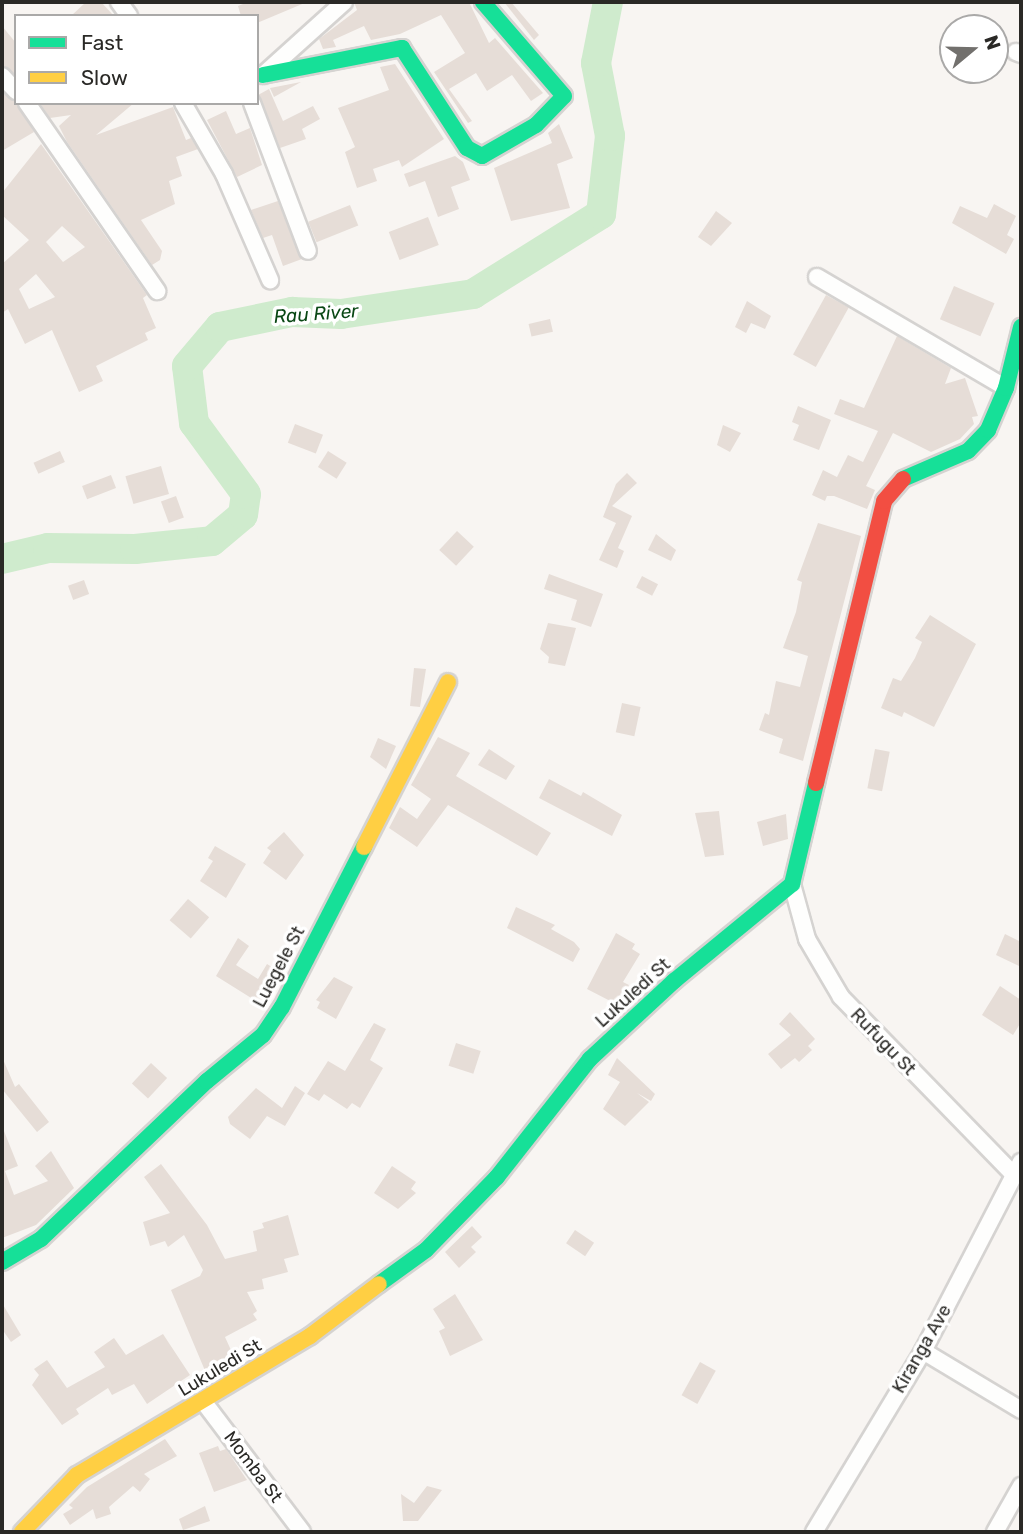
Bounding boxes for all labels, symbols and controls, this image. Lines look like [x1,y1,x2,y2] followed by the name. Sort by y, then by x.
[14,14,259,105] legend
[939,14,1009,84] north arrow
[81,30,123,55] text: Fast
[979,32,1006,53] text: N
[81,65,128,90] text: Slow
[273,300,359,328] water label: Rau River
[249,923,309,1011] street label: Luegele St
[591,954,675,1032] street label: Lukuledi St
[846,1004,920,1080] street label: Rufugu St
[888,1301,956,1397] street label: Kiranga Ave
[175,1335,265,1401] street label: Lukuledi St
[219,1427,287,1507] street label: Momba St

